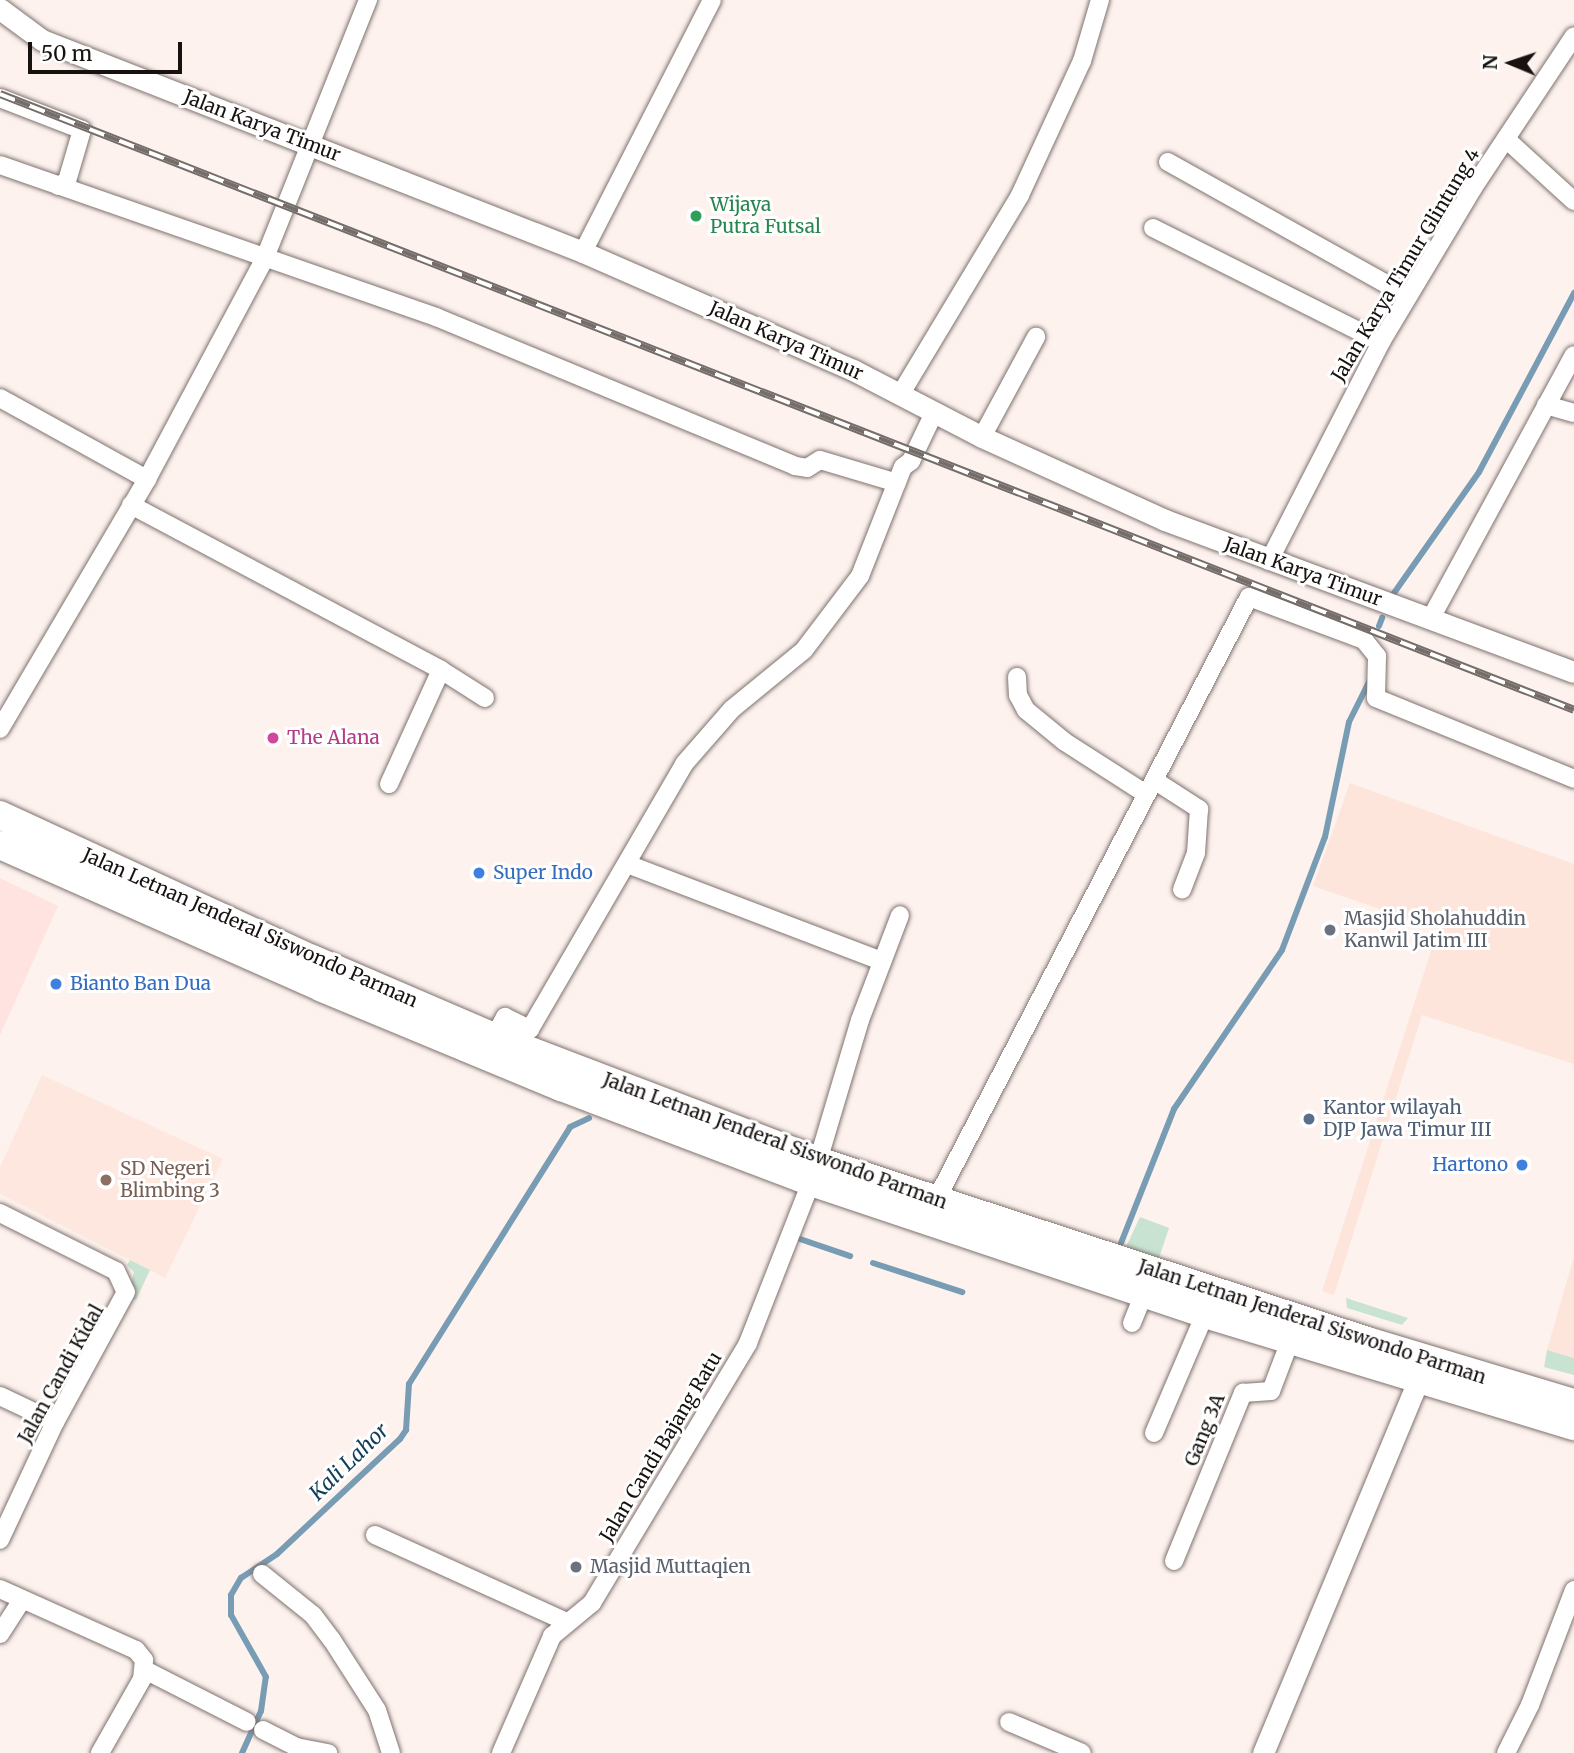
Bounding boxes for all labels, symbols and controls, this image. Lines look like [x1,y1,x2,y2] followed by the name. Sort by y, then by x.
[32,28,186,72] scale bar
[1476,28,1546,98] north arrow
[41,40,92,67] text: 50 m
[1478,54,1502,70] text: N
[180,86,344,166] street label: Jalan Karya Timur
[1327,144,1485,386] street label: Jalan Karya Timur Glintung 4
[710,194,821,238] place label: Wijaya Putra Futsal
[688,208,704,224] marker: Wijaya Putra Futsal
[705,297,867,385] street label: Jalan Karya Timur
[1221,533,1385,611] street label: Jalan Karya Timur
[287,727,380,749] place label: The Alana
[265,730,281,746] marker: The Alana
[79,843,421,1013] street label: Jalan Letnan Jenderal Siswondo Parman
[493,862,593,884] place label: Super Indo
[471,865,487,881] marker: Super Indo
[1344,908,1526,952] place label: Masjid Sholahuddin Kanwil Jatim III
[1322,922,1338,938] marker: Masjid Sholahuddin Kanwil Jatim III
[70,973,211,995] place label: Bianto Ban Dua
[48,976,64,992] marker: Bianto Ban Dua
[600,1068,950,1214] street label: Jalan Letnan Jenderal Siswondo Parman
[1323,1097,1491,1141] place label: Kantor wilayah DJP Jawa Timur III
[1301,1111,1317,1127] marker: Kantor wilayah DJP Jawa Timur III
[1432,1154,1508,1176] place label: Hartono
[1514,1157,1530,1173] marker: Hartono
[120,1158,220,1202] place label: SD Negeri Blimbing 3
[98,1172,114,1188] marker: SD Negeri Blimbing 3
[1135,1255,1489,1389] street label: Jalan Letnan Jenderal Siswondo Parman
[13,1301,109,1447] street label: Jalan Candi Kidal
[595,1348,727,1546] street label: Jalan Candi Bajang Ratu
[1180,1390,1230,1470] street label: Gang 3A
[304,1418,394,1506] water label: Kali Lahor
[590,1556,751,1578] place label: Masjid Muttaqien
[568,1559,584,1575] marker: Masjid Muttaqien

